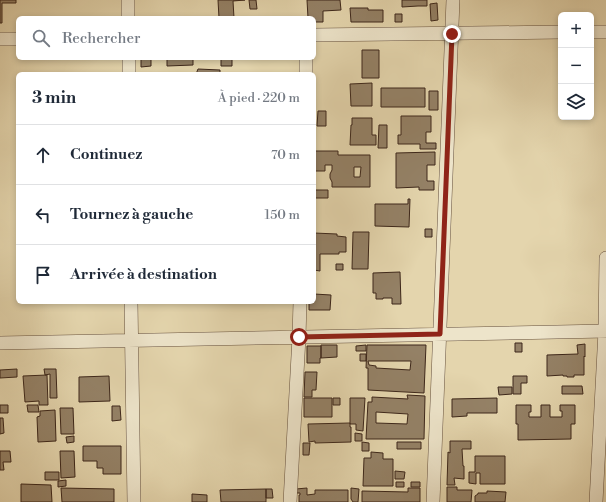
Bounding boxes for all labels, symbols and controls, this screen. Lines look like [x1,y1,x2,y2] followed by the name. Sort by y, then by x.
[558,12,594,120] map controls
[558,12,594,48] button: +
[16,16,316,60] search box
[443,25,461,43] route end
[30,27,52,49] icon: search
[62,29,141,48] text: Rechercher
[558,48,594,84] button: −
[558,84,594,120] button: layers
[32,87,76,109] text: 3 min
[218,90,300,106] text: À pied · 220 m
[32,144,54,166] icon: ahead
[70,145,142,164] text: Continuez
[271,147,300,163] text: 70 m
[32,204,54,226] icon: left
[70,205,193,224] text: Tournez à gauche
[265,207,300,223] text: 150 m
[32,264,54,286] icon: arrive
[70,265,217,284] text: Arrivée à destination
[290,328,308,346] route start

